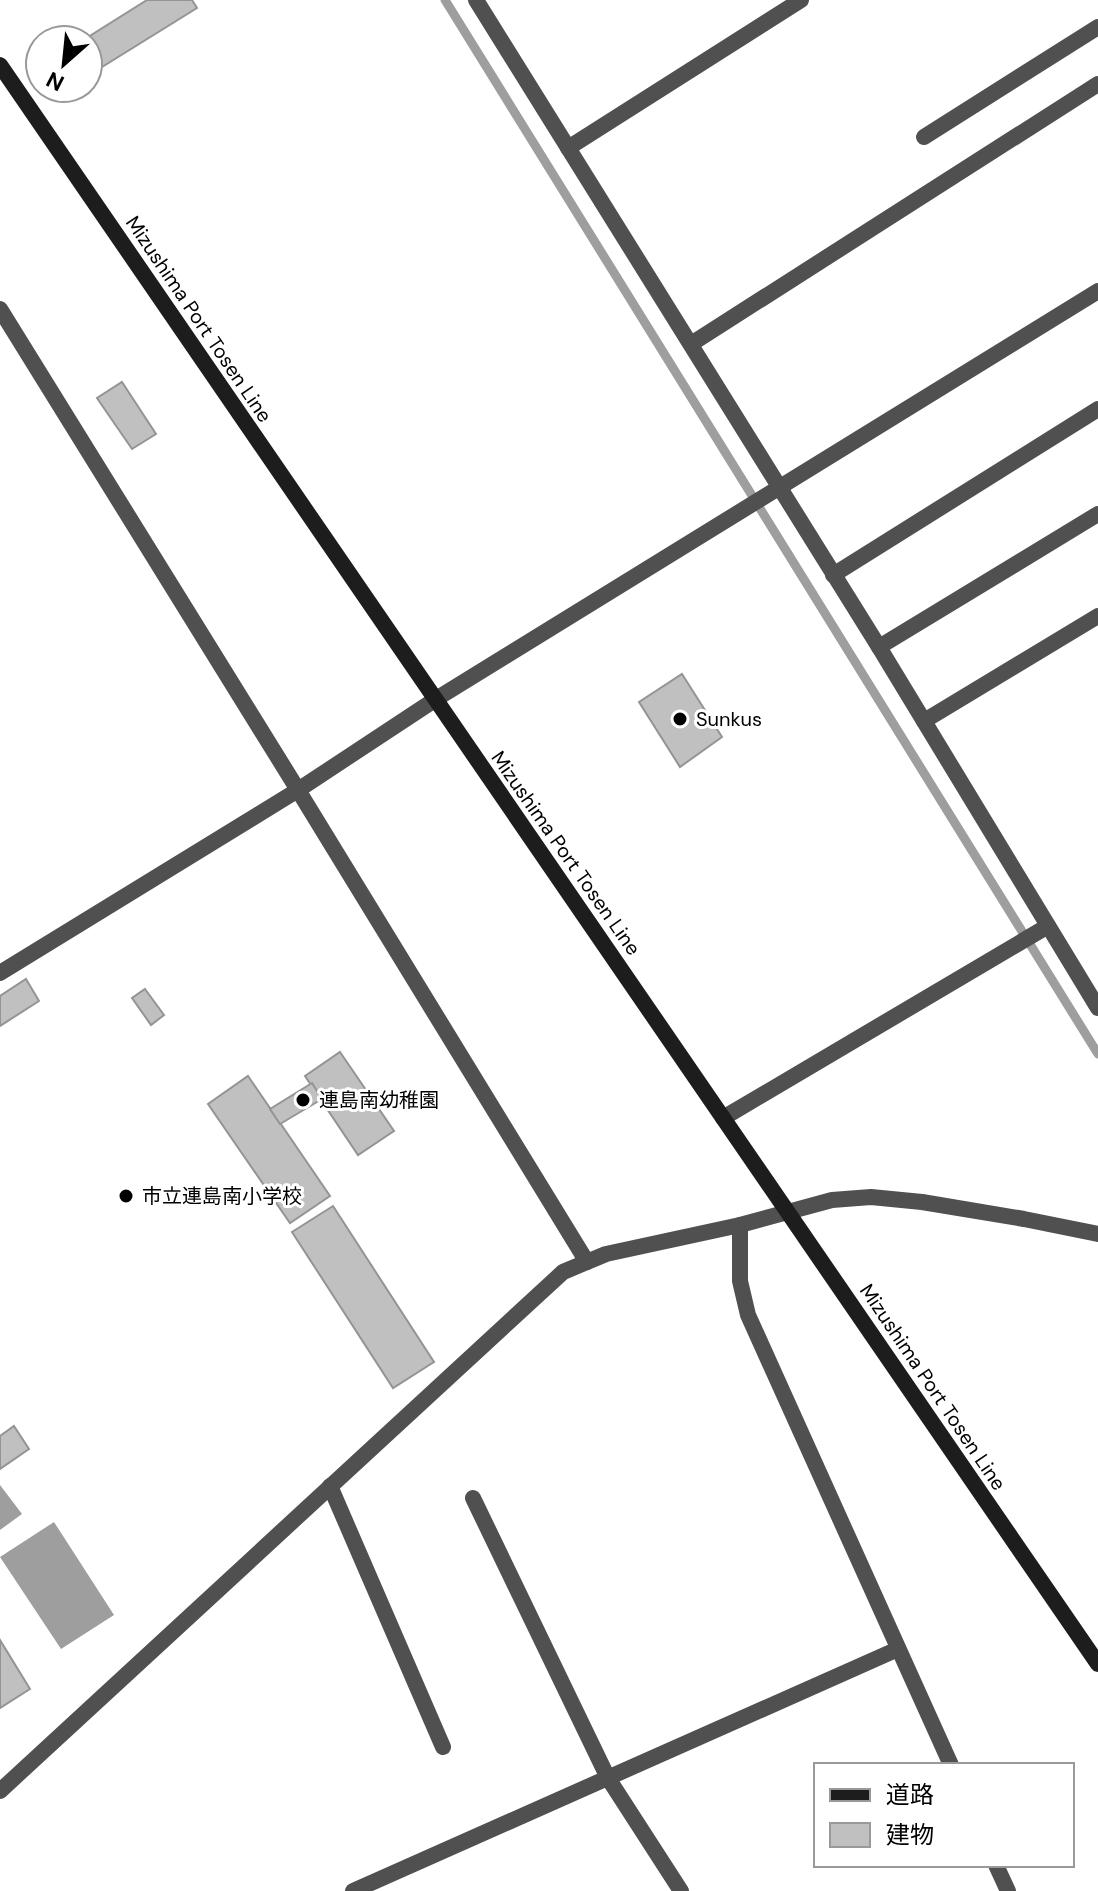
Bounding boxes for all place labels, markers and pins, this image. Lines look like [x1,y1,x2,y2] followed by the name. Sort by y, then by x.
[696,706,762,732] place label: Sunkus
[671,710,689,728] marker: Sunkus
[319,1087,439,1113] place label: 連島南幼稚園
[294,1091,312,1109] marker: 連島南幼稚園
[142,1183,302,1209] place label: 市立連島南小学校
[117,1187,135,1205] marker: 市立連島南小学校

